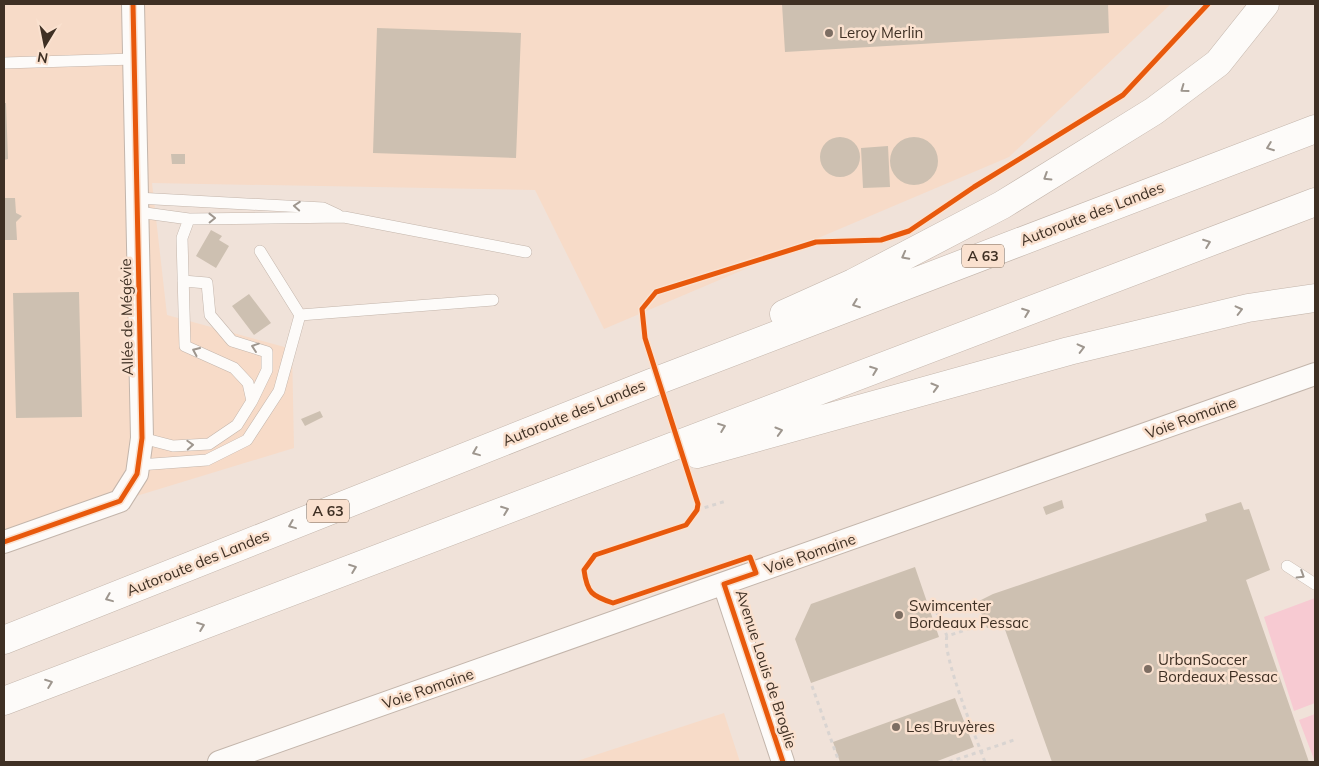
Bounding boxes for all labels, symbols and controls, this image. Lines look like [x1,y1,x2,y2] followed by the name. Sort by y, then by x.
[20,20,70,70] north arrow
[839,23,923,42] place label: Leroy Merlin
[823,27,835,39] marker: Leroy Merlin
[36,48,50,68] text: N
[1180,83,1190,92] one-way arrow
[1266,140,1275,151] one-way arrow
[1044,170,1053,180] one-way arrow
[1017,177,1166,250] street label: Autoroute des Landes
[293,201,301,212] one-way arrow
[208,213,216,223] one-way arrow
[1203,239,1211,249] one-way arrow
[962,245,1004,268] road number: A 63
[901,250,910,260] one-way arrow
[116,258,137,376] street label: Allée de Mégévie
[853,299,861,309] one-way arrow
[1234,305,1243,316] one-way arrow
[1021,308,1030,318] one-way arrow
[251,343,259,353] one-way arrow
[1076,343,1085,354] one-way arrow
[192,346,201,357] one-way arrow
[869,365,878,376] one-way arrow
[500,375,648,450] street label: Autoroute des Landes
[931,383,939,393] one-way arrow
[1143,392,1239,443] street label: Voie Romaine
[717,423,726,433] one-way arrow
[774,427,782,437] one-way arrow
[186,440,194,451] one-way arrow
[472,446,481,457] one-way arrow
[307,500,349,522] road number: A 63
[500,506,509,516] one-way arrow
[289,520,297,530] one-way arrow
[124,525,272,600] street label: Autoroute des Landes
[762,529,858,578] street label: Voie Romaine
[348,564,357,574] one-way arrow
[1295,569,1304,578] one-way arrow
[732,587,801,751] street label: Avenue Louis de Broglie
[105,592,114,603] one-way arrow
[909,596,1029,632] place label: Swimcenter Bordeaux Pessac
[893,609,905,621] marker: Swimcenter Bordeaux Pessac
[196,621,205,632] one-way arrow
[1158,650,1278,686] place label: UrbanSoccer Bordeaux Pessac
[1142,663,1154,675] marker: UrbanSoccer Bordeaux Pessac
[380,664,476,713] street label: Voie Romaine
[44,679,53,689] one-way arrow
[906,717,995,736] place label: Les Bruyères
[890,721,902,733] marker: Les Bruyères

